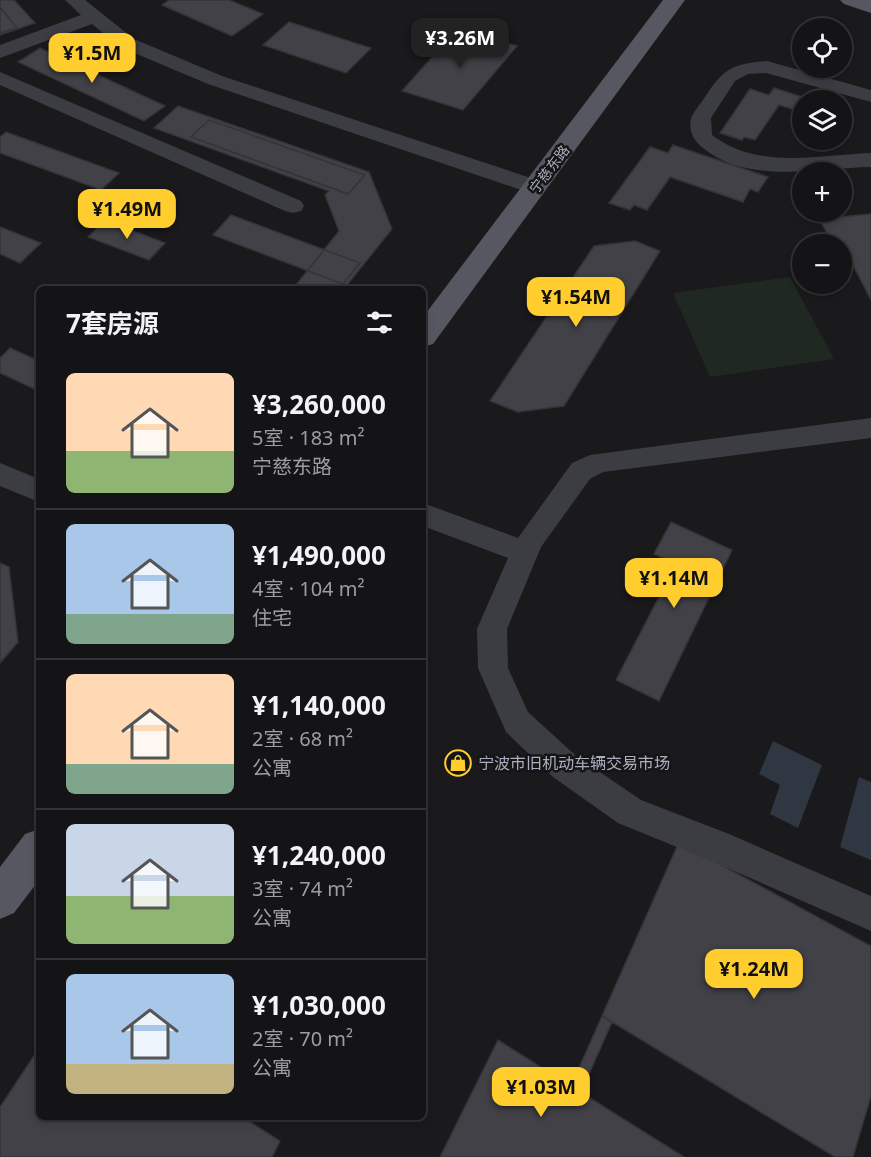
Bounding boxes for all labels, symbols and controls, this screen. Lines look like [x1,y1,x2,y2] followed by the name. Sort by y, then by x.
[411,18,509,69] pin: ¥3.26M
[792,18,852,294] map controls
[792,18,852,78] button: locate
[425,24,495,51] text: ¥3.26M
[50,33,134,84] pin: ¥1.5M
[63,39,121,66] text: ¥1.5M
[792,90,852,150] button: layers
[525,141,573,197] street label: 宁慈东路
[792,162,852,222] button: +
[78,189,176,240] pin: ¥1.49M
[92,195,162,222] text: ¥1.49M
[792,234,852,294] button: −
[527,277,625,328] pin: ¥1.54M
[541,283,611,310] text: ¥1.54M
[66,305,159,341] text: 7套房源
[363,306,396,339] icon: filters
[252,386,386,422] text: ¥3,260,000
[114,397,186,469] icon: home
[252,424,364,451] text: 5室 · 183 m²
[252,453,332,480] text: 宁慈东路
[252,537,386,573] text: ¥1,490,000
[114,548,186,620] icon: home
[625,558,723,609] pin: ¥1.14M
[639,564,709,591] text: ¥1.14M
[252,575,364,602] text: 4室 · 104 m²
[252,604,292,631] text: 住宅
[252,687,386,723] text: ¥1,140,000
[114,698,186,770] icon: home
[252,725,353,752] text: 2室 · 68 m²
[443,748,473,778] shop icon: 宁波市旧机动车辆交易市场
[478,752,670,774] place label: 宁波市旧机动车辆交易市场
[252,754,292,781] text: 公寓
[252,837,386,873] text: ¥1,240,000
[114,848,186,920] icon: home
[252,875,353,902] text: 3室 · 74 m²
[252,904,292,931] text: 公寓
[705,949,803,1000] pin: ¥1.24M
[719,955,789,982] text: ¥1.24M
[252,987,386,1023] text: ¥1,030,000
[114,998,186,1070] icon: home
[252,1025,353,1052] text: 2室 · 70 m²
[252,1054,292,1081] text: 公寓
[492,1067,590,1118] pin: ¥1.03M
[506,1073,576,1100] text: ¥1.03M

